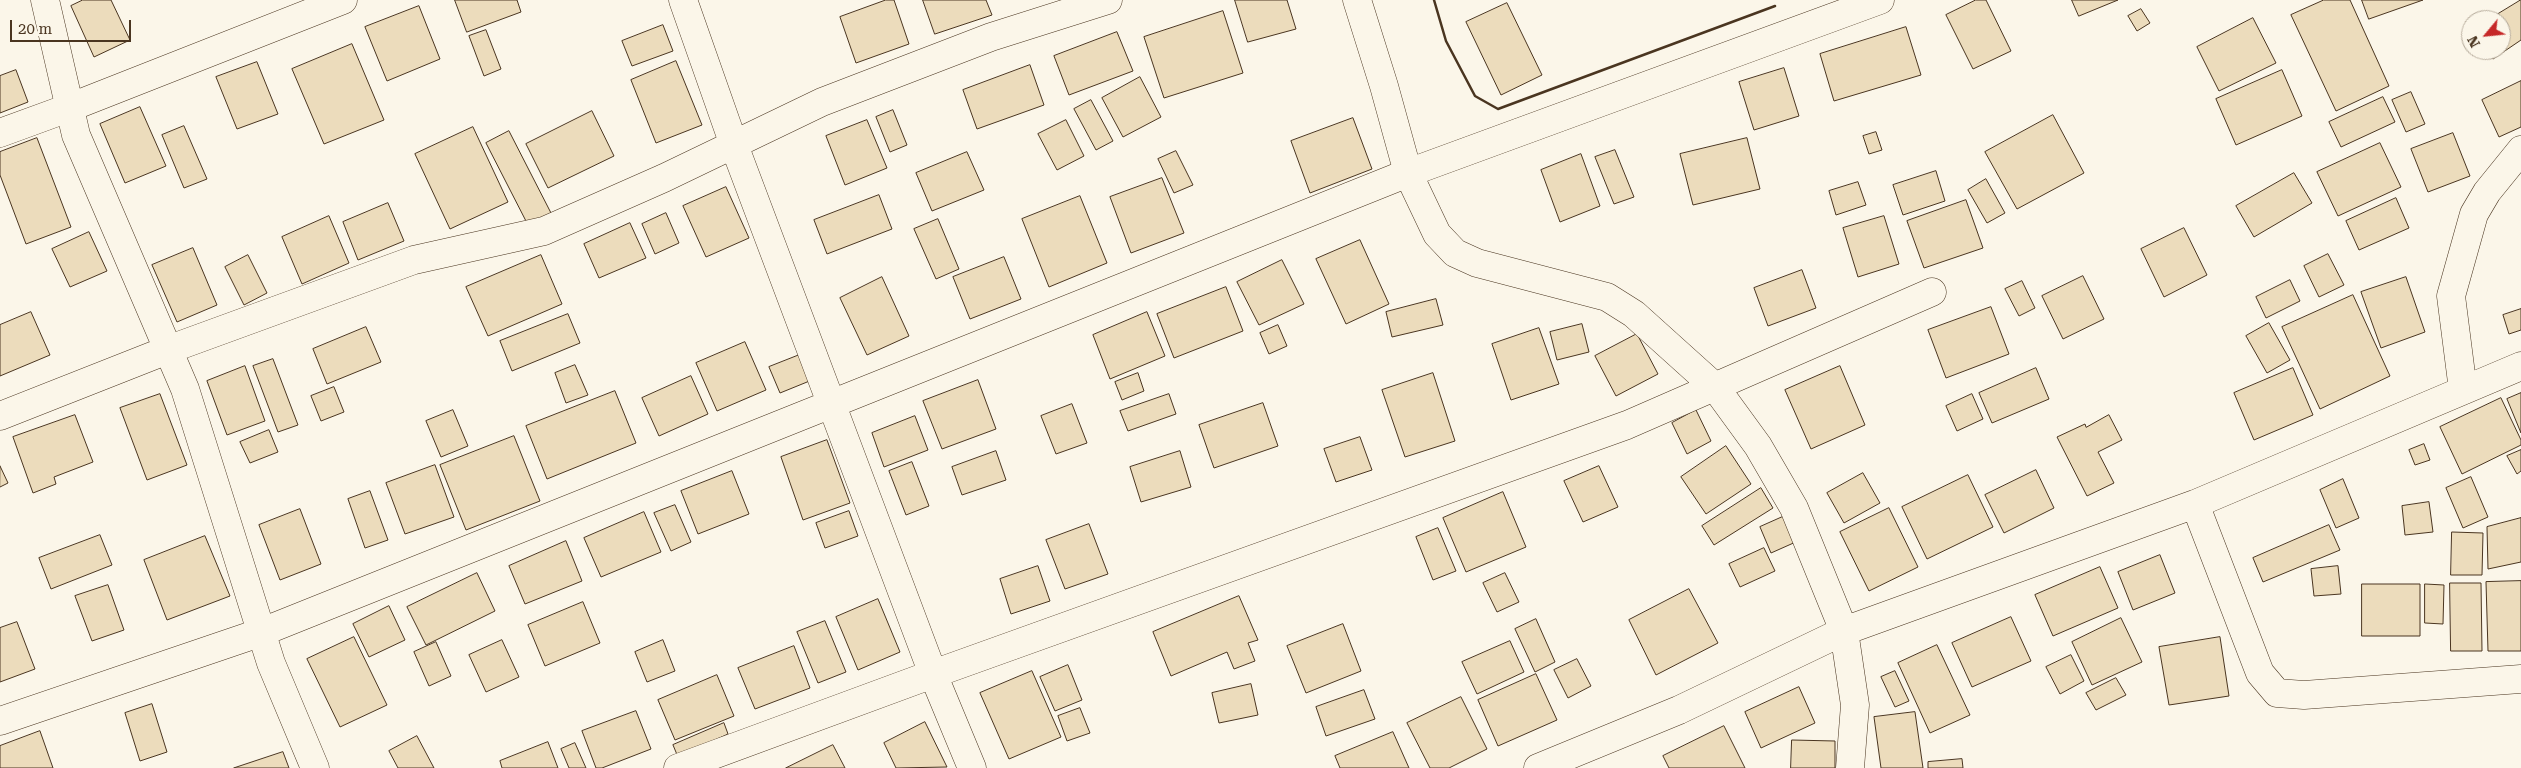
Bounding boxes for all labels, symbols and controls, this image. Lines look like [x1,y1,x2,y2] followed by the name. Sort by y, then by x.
[12,10,134,42] scale bar
[2461,10,2511,60] north arrow
[18,20,52,38] text: 20 m
[2464,33,2483,50] text: N

